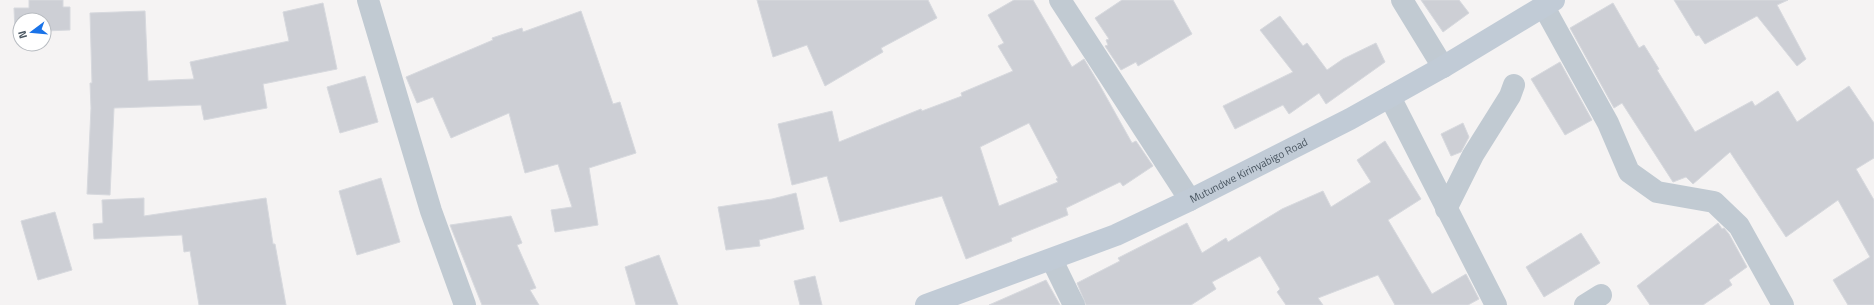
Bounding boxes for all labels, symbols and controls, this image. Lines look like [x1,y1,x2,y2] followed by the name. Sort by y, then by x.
[12,12,52,52] north arrow
[14,29,31,41] text: N
[1187,134,1310,207] street label: Mutundwe Kirinyabigo Road

